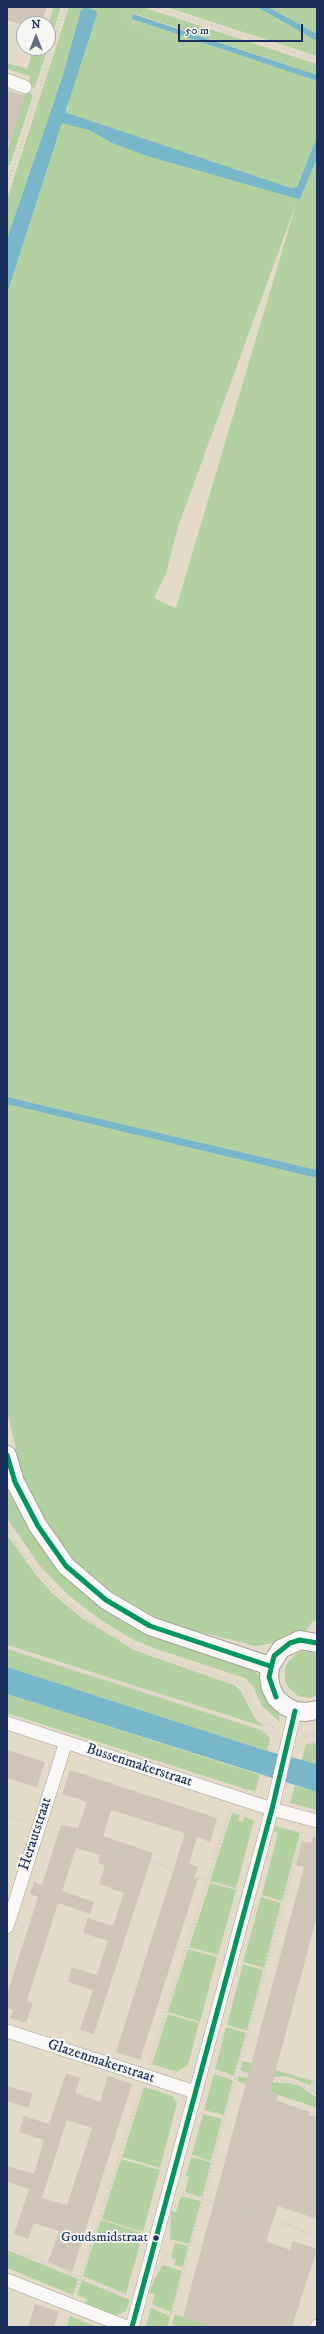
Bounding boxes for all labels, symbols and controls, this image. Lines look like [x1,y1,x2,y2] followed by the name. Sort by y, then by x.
[16,16,56,56] north arrow
[180,16,305,42] scale bar
[31,18,41,32] text: N
[185,23,209,38] text: 50 m
[84,1740,194,1792] street label: Bussenmakerstraat
[16,1795,56,1873] street label: Herautstraat
[45,2036,157,2088] street label: Glazenmakerstraat
[61,2230,148,2246] place label: Goudsmidstraat
[151,2233,161,2243] marker: Goudsmidstraat

